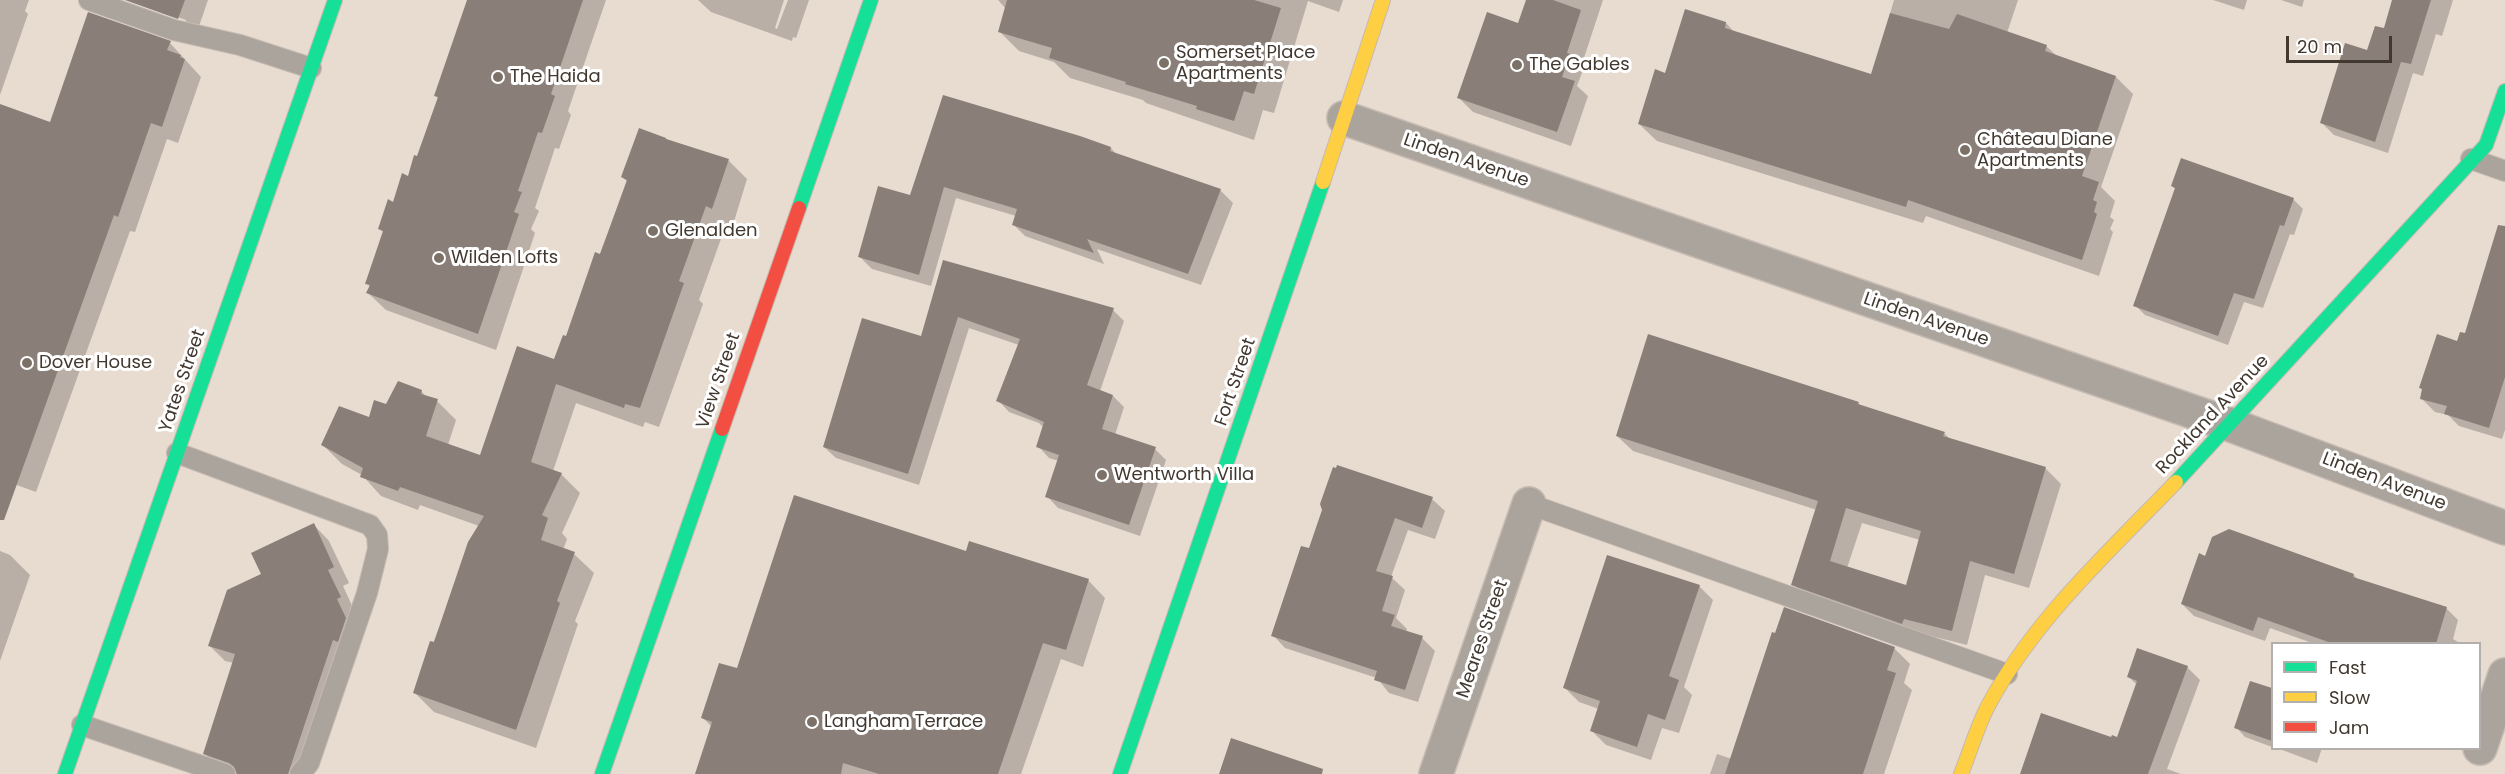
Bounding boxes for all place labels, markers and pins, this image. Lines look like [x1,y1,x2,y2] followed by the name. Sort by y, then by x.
[1176,42,1316,84] place label: Somerset Place Apartments
[1529,54,1630,76] place label: The Gables
[1157,56,1171,70] marker: Somerset Place Apartments
[1510,58,1524,72] marker: The Gables
[510,66,601,88] place label: The Haida
[491,70,505,84] marker: The Haida
[1977,129,2113,172] place label: Château Diane Apartments
[1958,143,1972,157] marker: Château Diane Apartments
[665,220,758,242] place label: Glenalden
[646,224,660,238] marker: Glenalden
[451,247,558,269] place label: Wilden Lofts
[432,251,446,265] marker: Wilden Lofts
[39,352,152,374] place label: Dover House
[20,356,34,370] marker: Dover House
[1114,464,1254,486] place label: Wentworth Villa
[1095,468,1109,482] marker: Wentworth Villa
[824,711,983,733] place label: Langham Terrace
[805,715,819,729] marker: Langham Terrace

